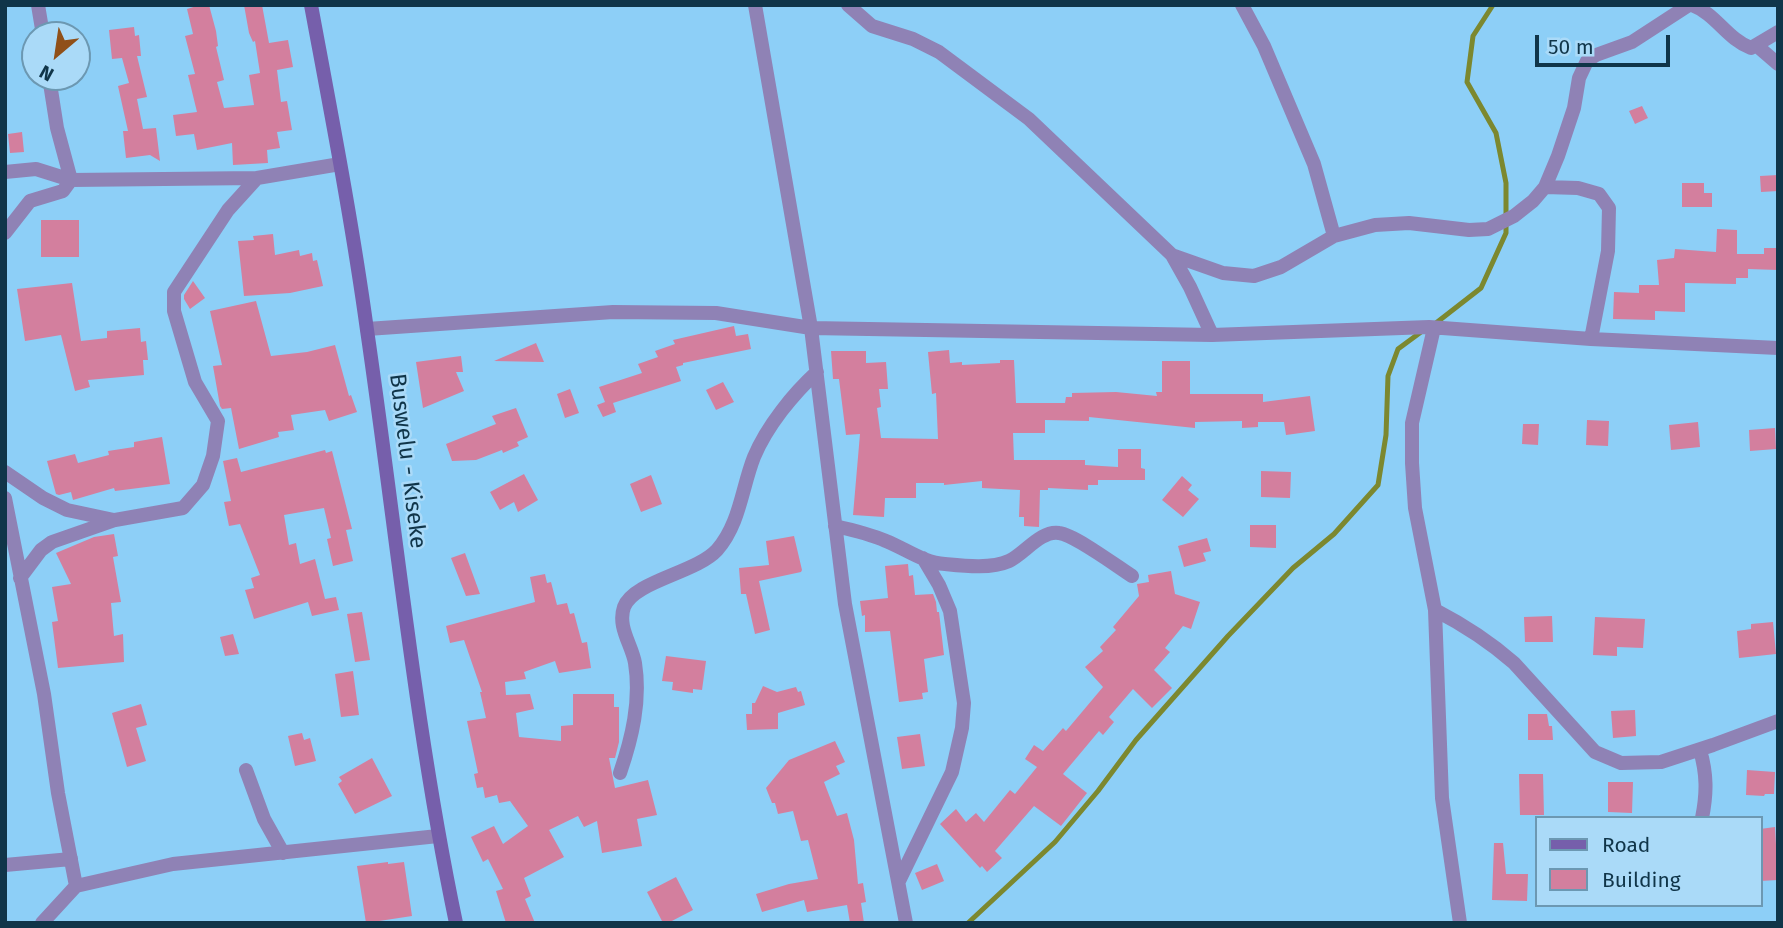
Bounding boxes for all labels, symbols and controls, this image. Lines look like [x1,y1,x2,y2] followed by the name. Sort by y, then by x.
[21,21,91,91] north arrow
[1538,21,1673,65] scale bar
[1548,34,1594,60] text: 50 m
[35,60,58,86] text: N
[383,372,431,550] street label: Buswelu - Kiseke
[1534,816,1762,907] legend
[1602,832,1650,858] text: Road
[1602,867,1681,893] text: Building

